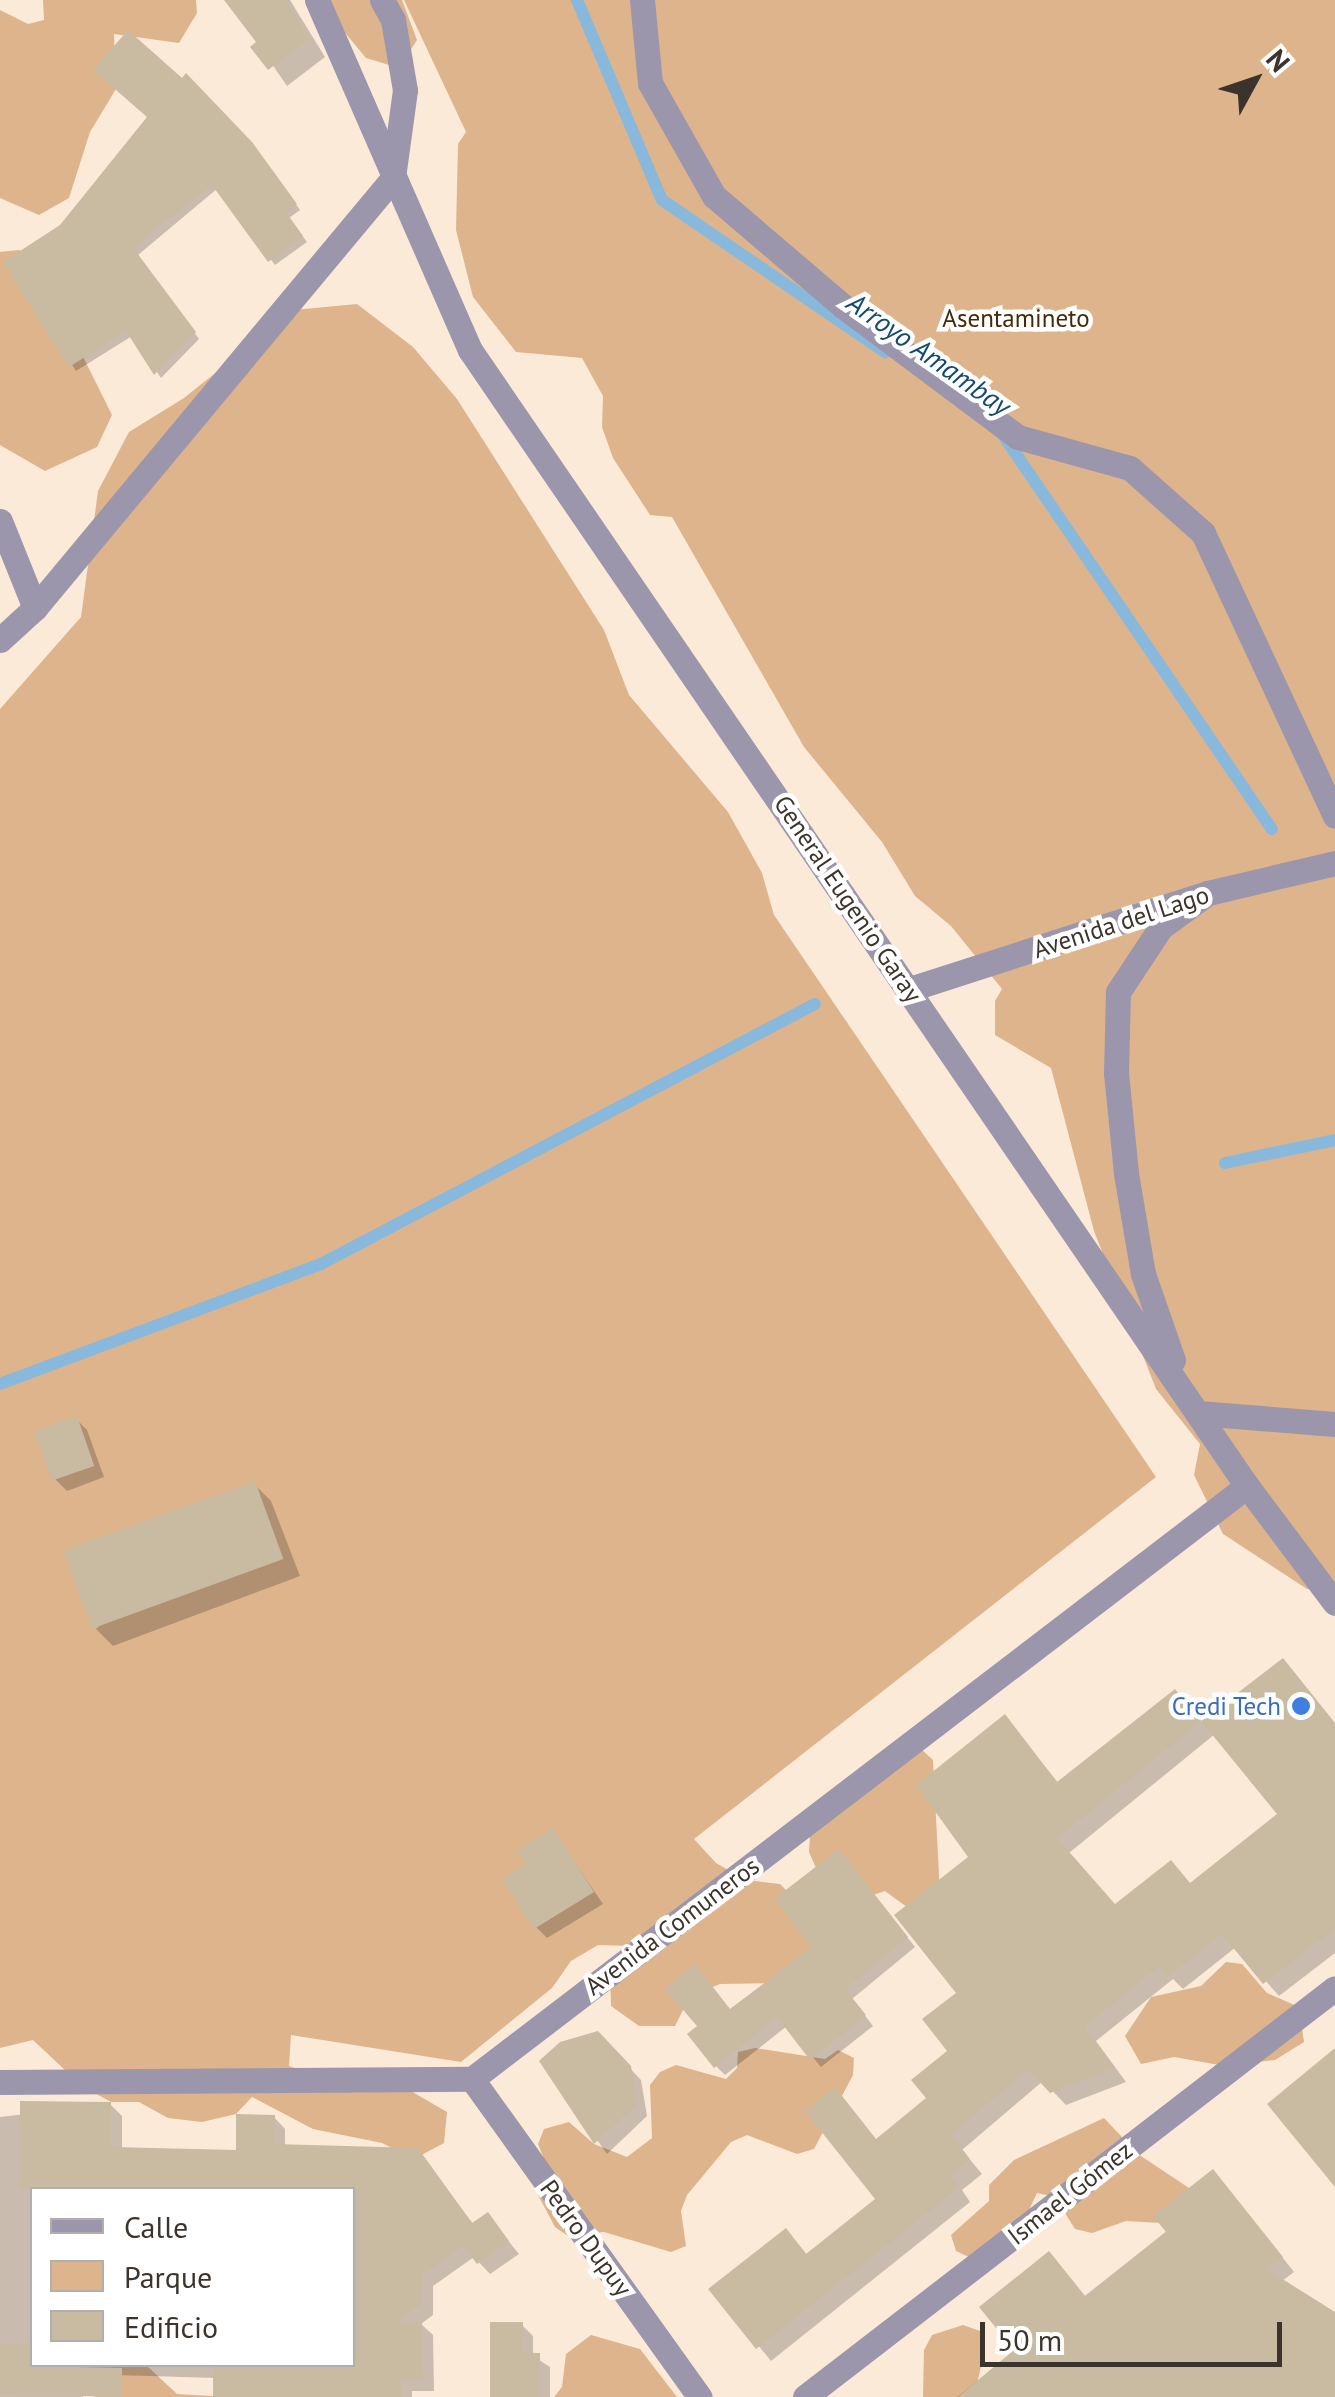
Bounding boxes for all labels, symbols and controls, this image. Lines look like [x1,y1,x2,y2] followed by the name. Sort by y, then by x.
[1205,30,1305,130] north arrow
[1258,41,1298,79] text: N
[840,285,1018,423] water label: Arroyo Amambay
[942,303,1090,333] park label: Asentamineto
[768,790,928,1008] street label: General Eugenio Garay
[1029,879,1213,965] street label: Avenida del Lago
[1171,1691,1281,1721] place label: Credi Tech
[1290,1695,1312,1717] marker: Credi Tech
[579,1851,765,2001] street label: Avenida Comuneros
[1002,2135,1138,2251] street label: Ismael Gómez
[534,2174,638,2302] street label: Pedro Dupuy
[30,2187,355,2367] legend
[124,2207,188,2246] text: Calle
[124,2257,212,2296] text: Parque
[985,2302,1288,2364] scale bar
[124,2307,218,2346] text: Edificio
[997,2320,1062,2359] text: 50 m

